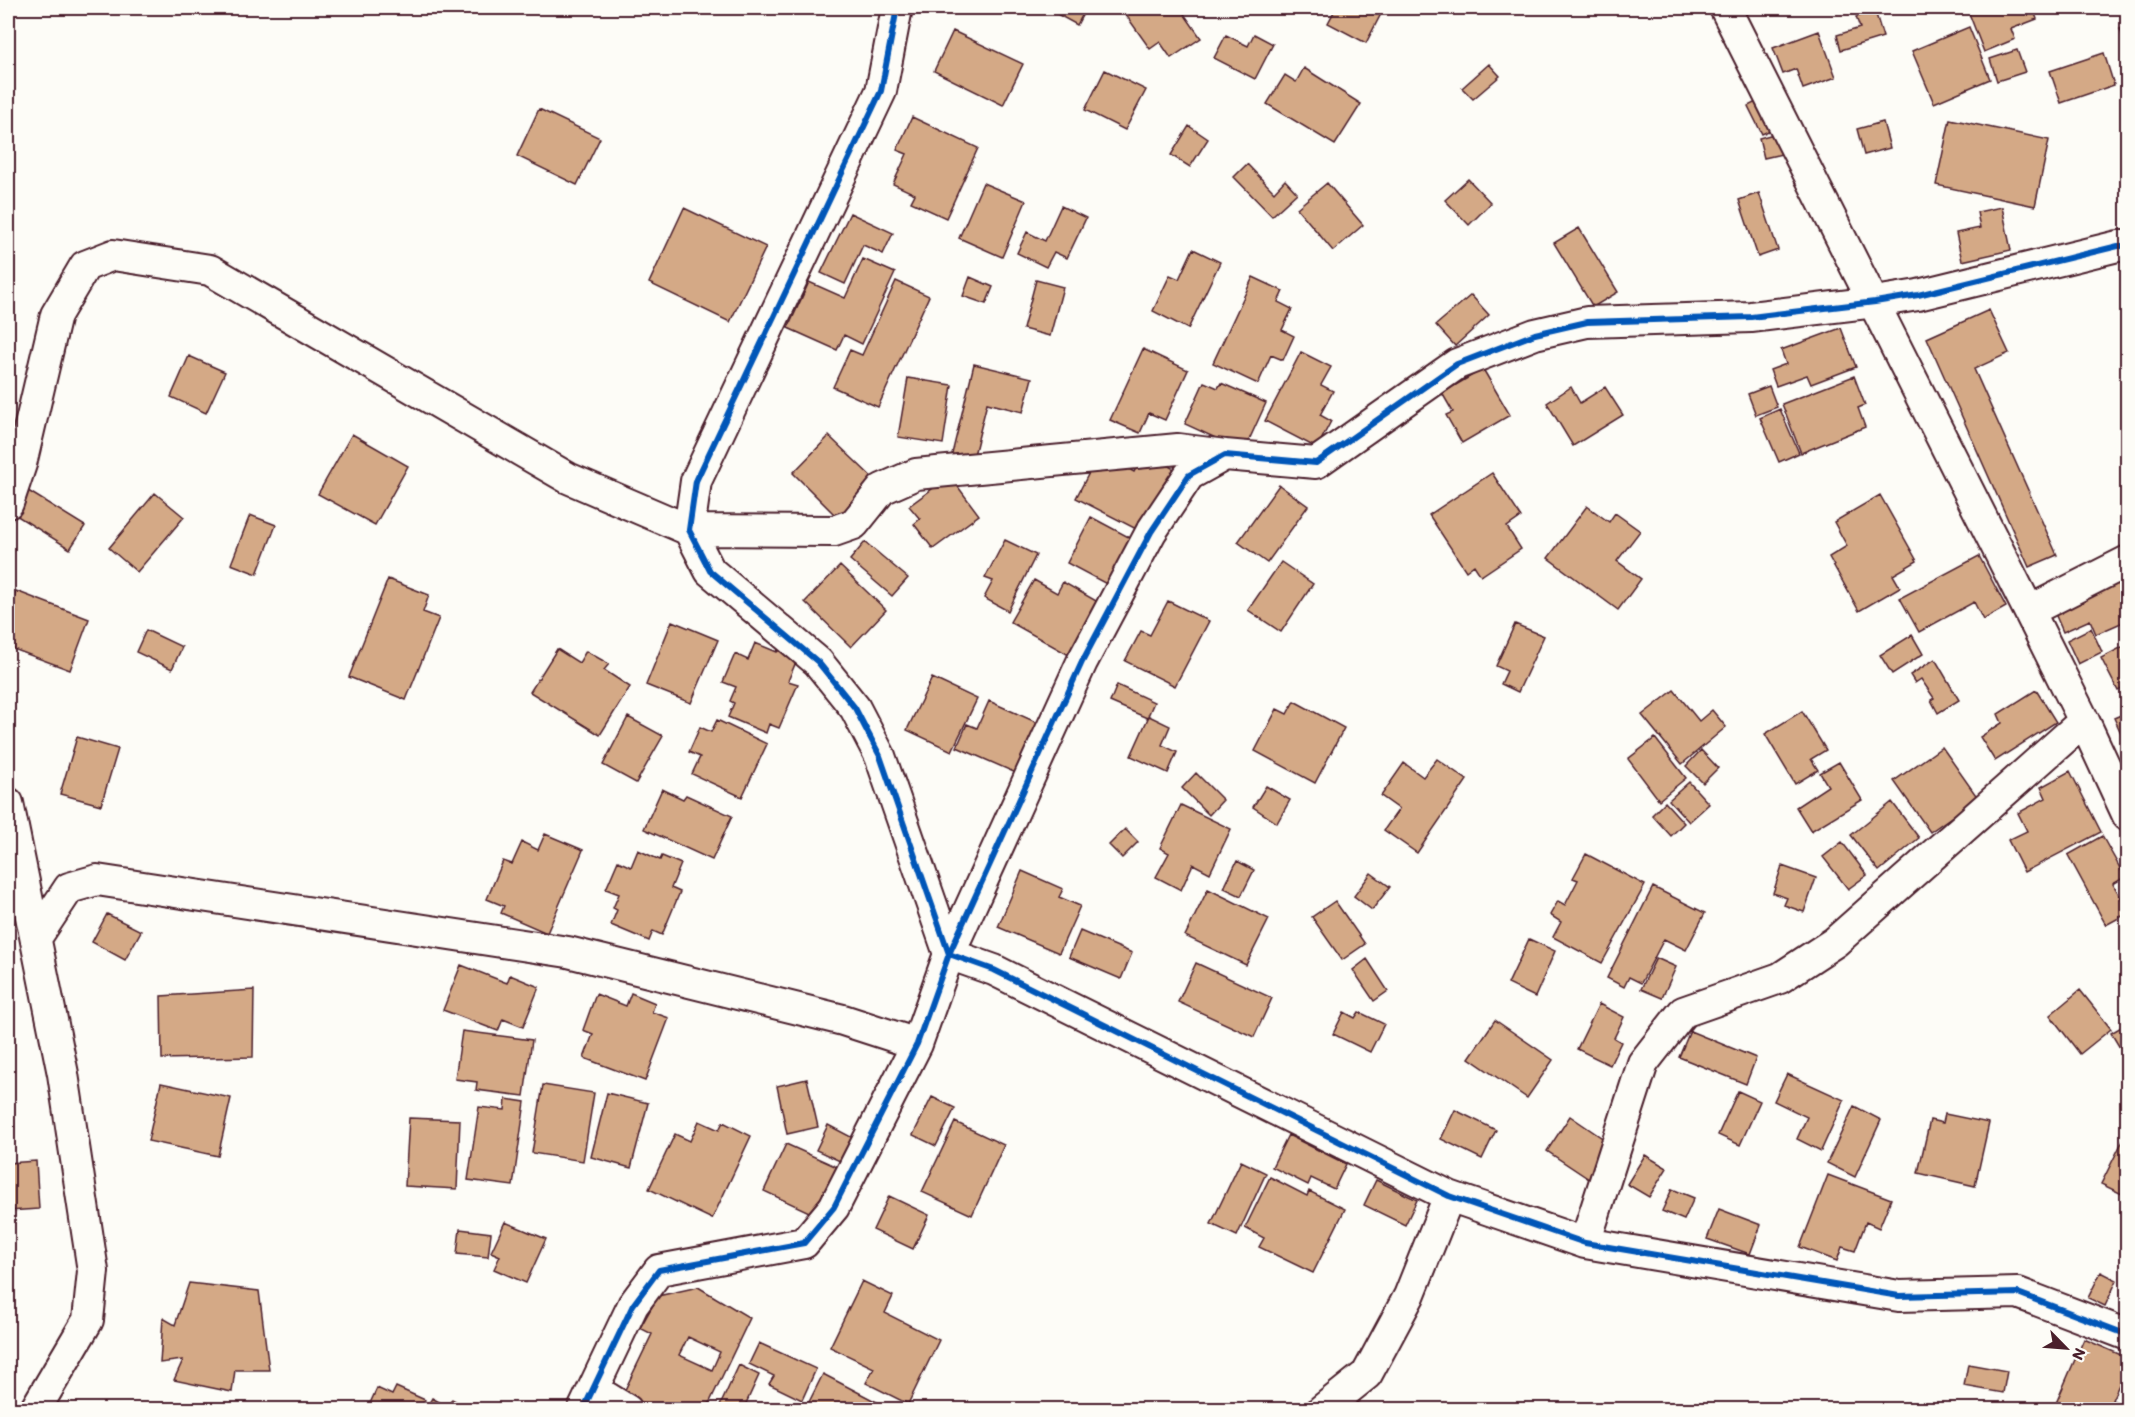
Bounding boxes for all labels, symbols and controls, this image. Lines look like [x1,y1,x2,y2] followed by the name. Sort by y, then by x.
[2036,1318,2096,1378] north arrow
[2068,1345,2090,1363] text: N

